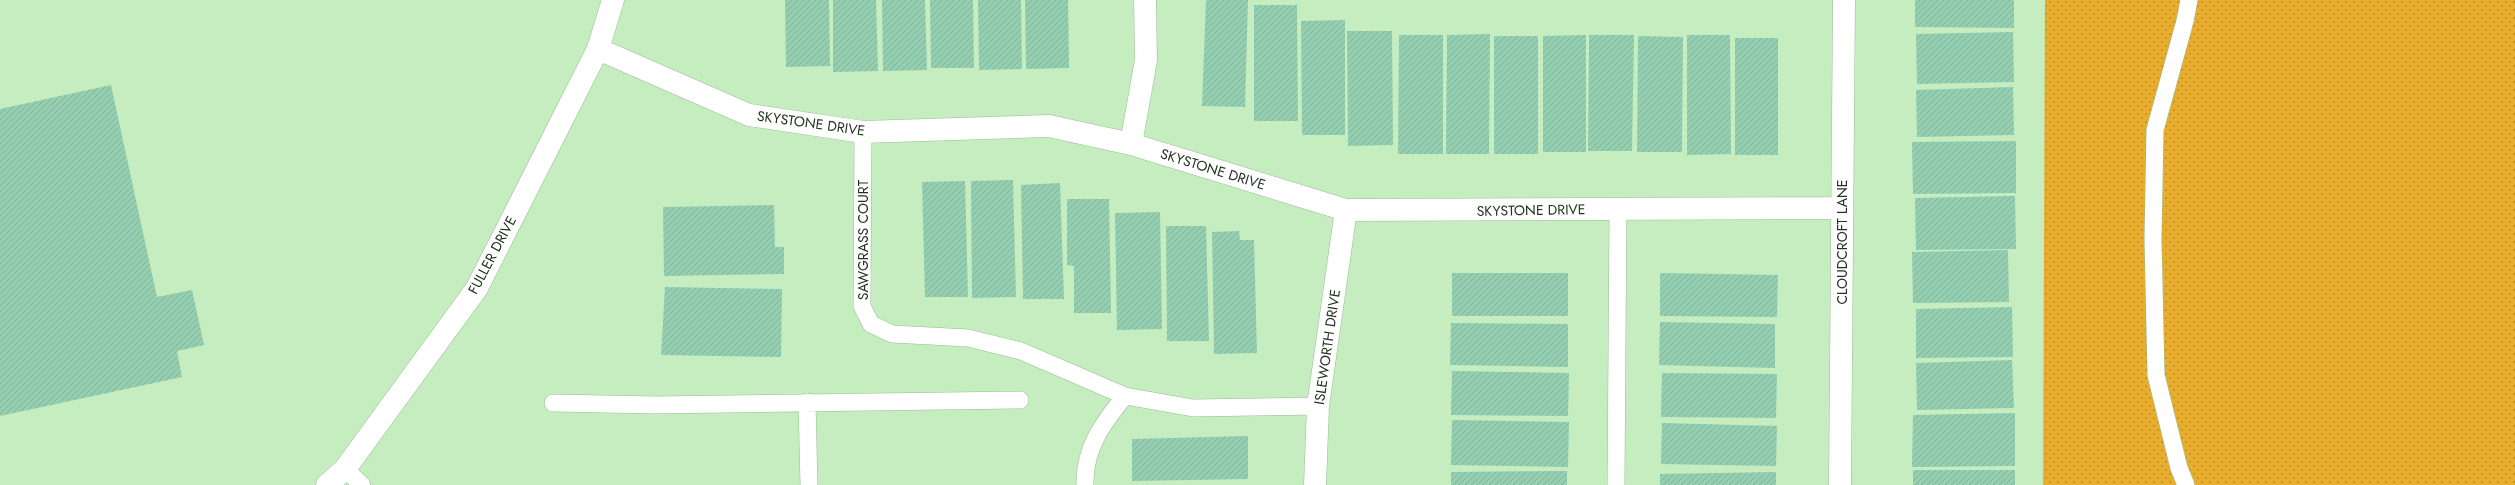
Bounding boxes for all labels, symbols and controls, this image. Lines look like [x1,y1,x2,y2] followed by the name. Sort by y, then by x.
[756,106,866,140] street label: SKYSTONE DRIVE
[1158,144,1268,194] street label: SKYSTONE DRIVE
[853,179,873,300] street label: SAWGRASS COURT
[1832,179,1852,305] street label: CLOUDCROFT LANE
[1476,199,1586,221] street label: SKYSTONE DRIVE
[463,212,521,298] street label: FULLER DRIVE
[1309,288,1345,406] street label: ISLEWORTH DRIVE

